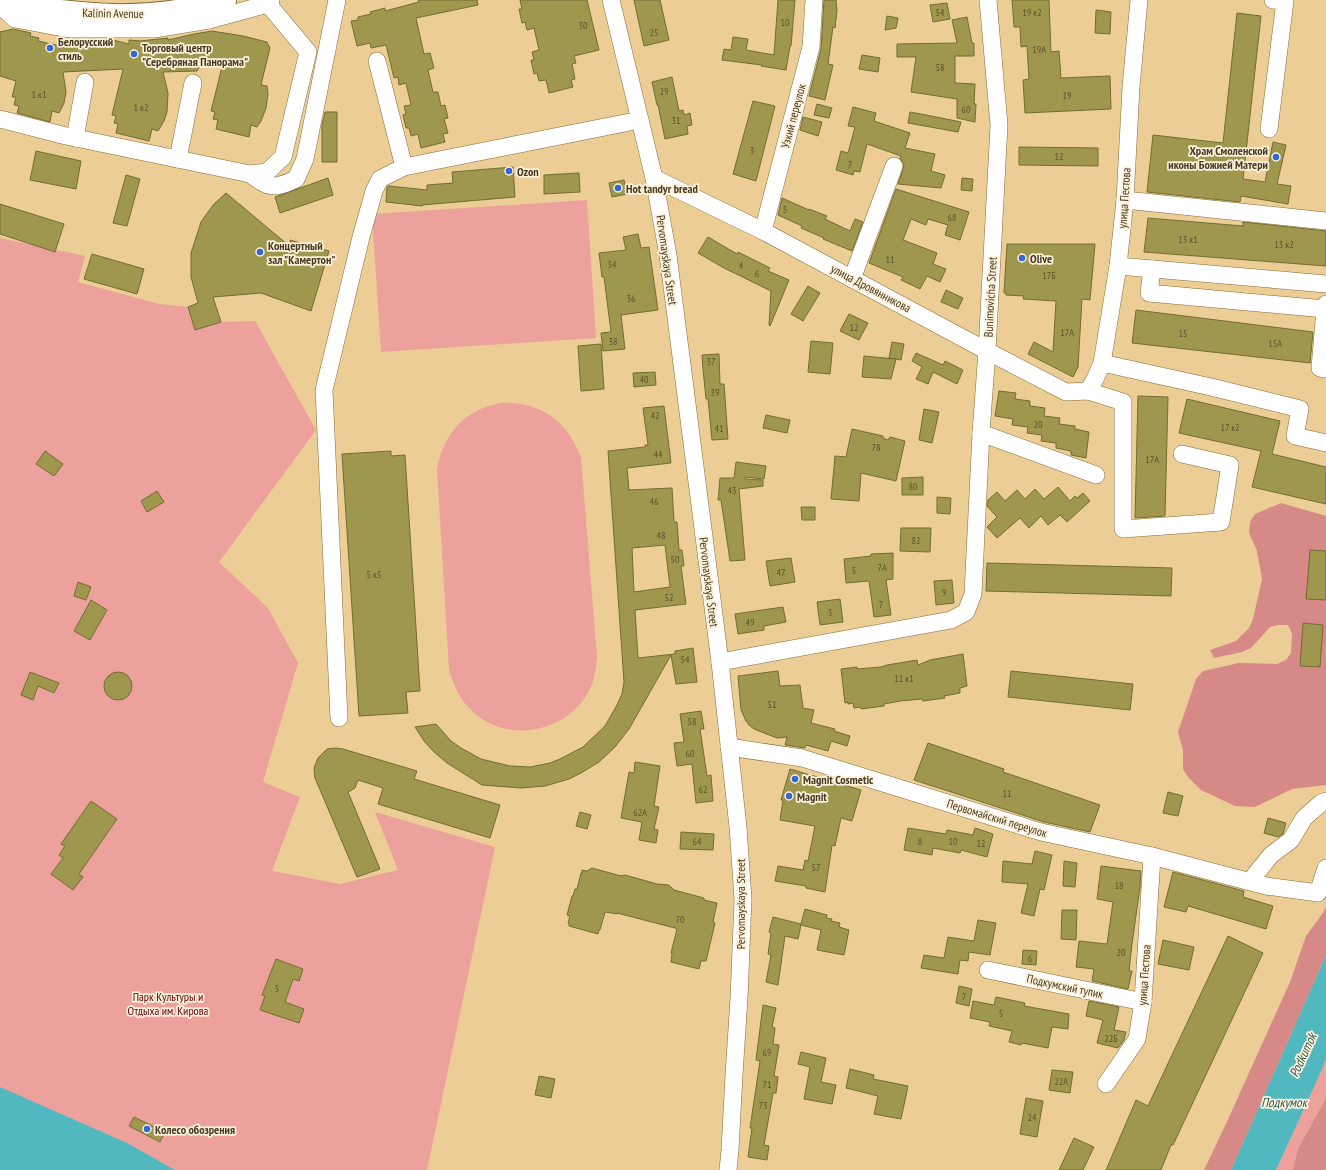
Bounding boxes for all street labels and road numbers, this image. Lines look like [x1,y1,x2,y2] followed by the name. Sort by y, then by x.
[82,5,144,21] street label: Kalinin Avenue
[777,82,809,150] street label: Узкий переулок
[1114,167,1134,229] street label: улица Пестова
[653,214,681,307] street label: Pervomayskaya Street
[980,256,1000,338] street label: Bunimovicha Street
[828,261,914,315] street label: улица Дровянникова
[696,536,722,629] street label: Pervomayskaya Street
[945,796,1049,840] street label: Первомайский переулок
[733,858,748,949] street label: Pervomayskaya Street
[1134,944,1154,1006] street label: улица Пестова
[1025,971,1105,1001] street label: Подкумский тупик

